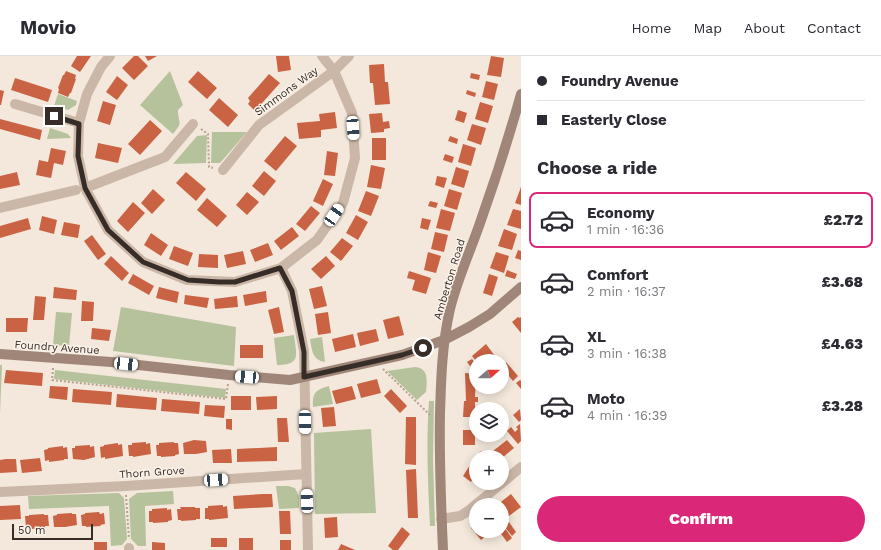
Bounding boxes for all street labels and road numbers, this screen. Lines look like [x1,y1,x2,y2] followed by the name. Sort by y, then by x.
[252,64,321,119] street label: Simmons Way
[431,237,468,321] street label: Amberton Road
[14,338,100,357] street label: Foundry Avenue
[119,464,185,481] street label: Thorn Grove

